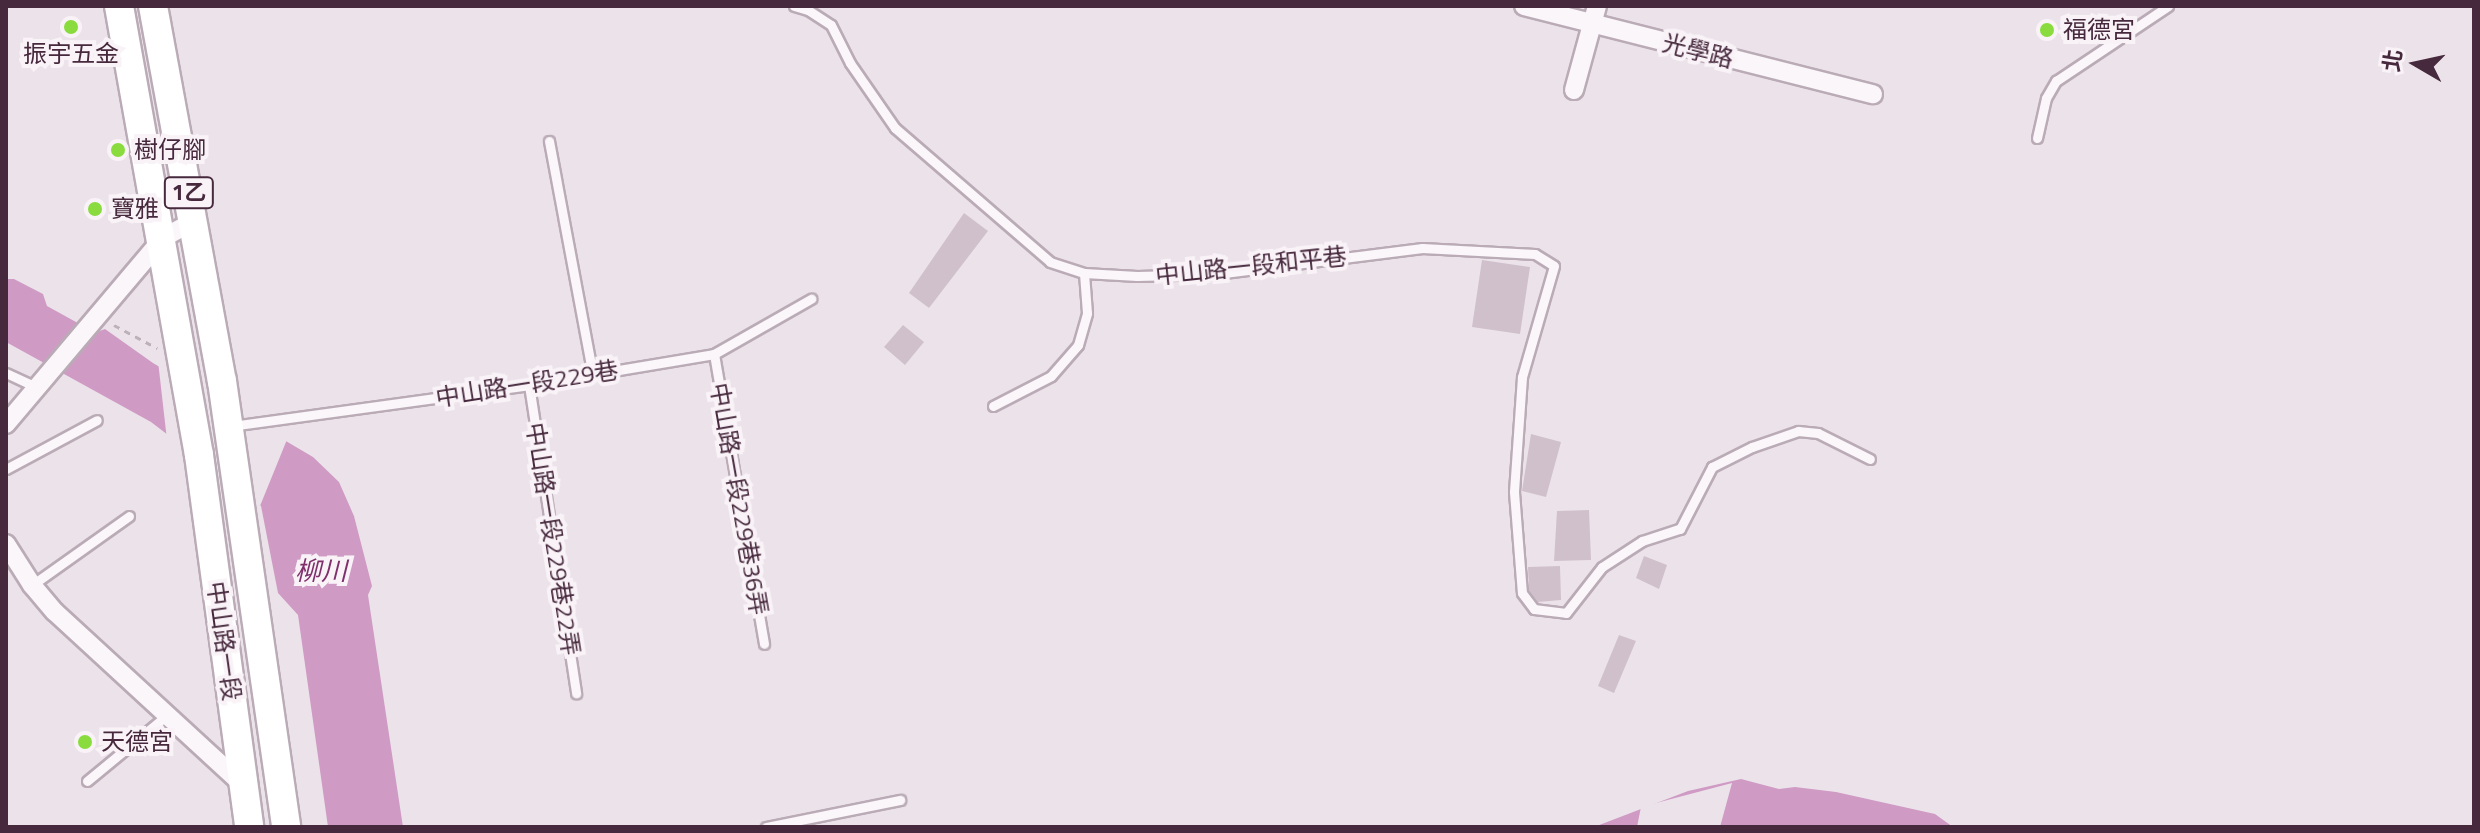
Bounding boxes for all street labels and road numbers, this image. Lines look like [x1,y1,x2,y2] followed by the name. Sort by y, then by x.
[1660,28,1736,74] street label: 光學路
[163,175,215,211] road number: 1乙
[1154,242,1348,290] street label: 中山路一段和平巷
[434,355,620,413] street label: 中山路一段229巷
[704,381,774,617] street label: 中山路一段229巷36弄
[520,421,586,657] street label: 中山路一段229巷22弄
[201,580,247,702] street label: 中山路一段

